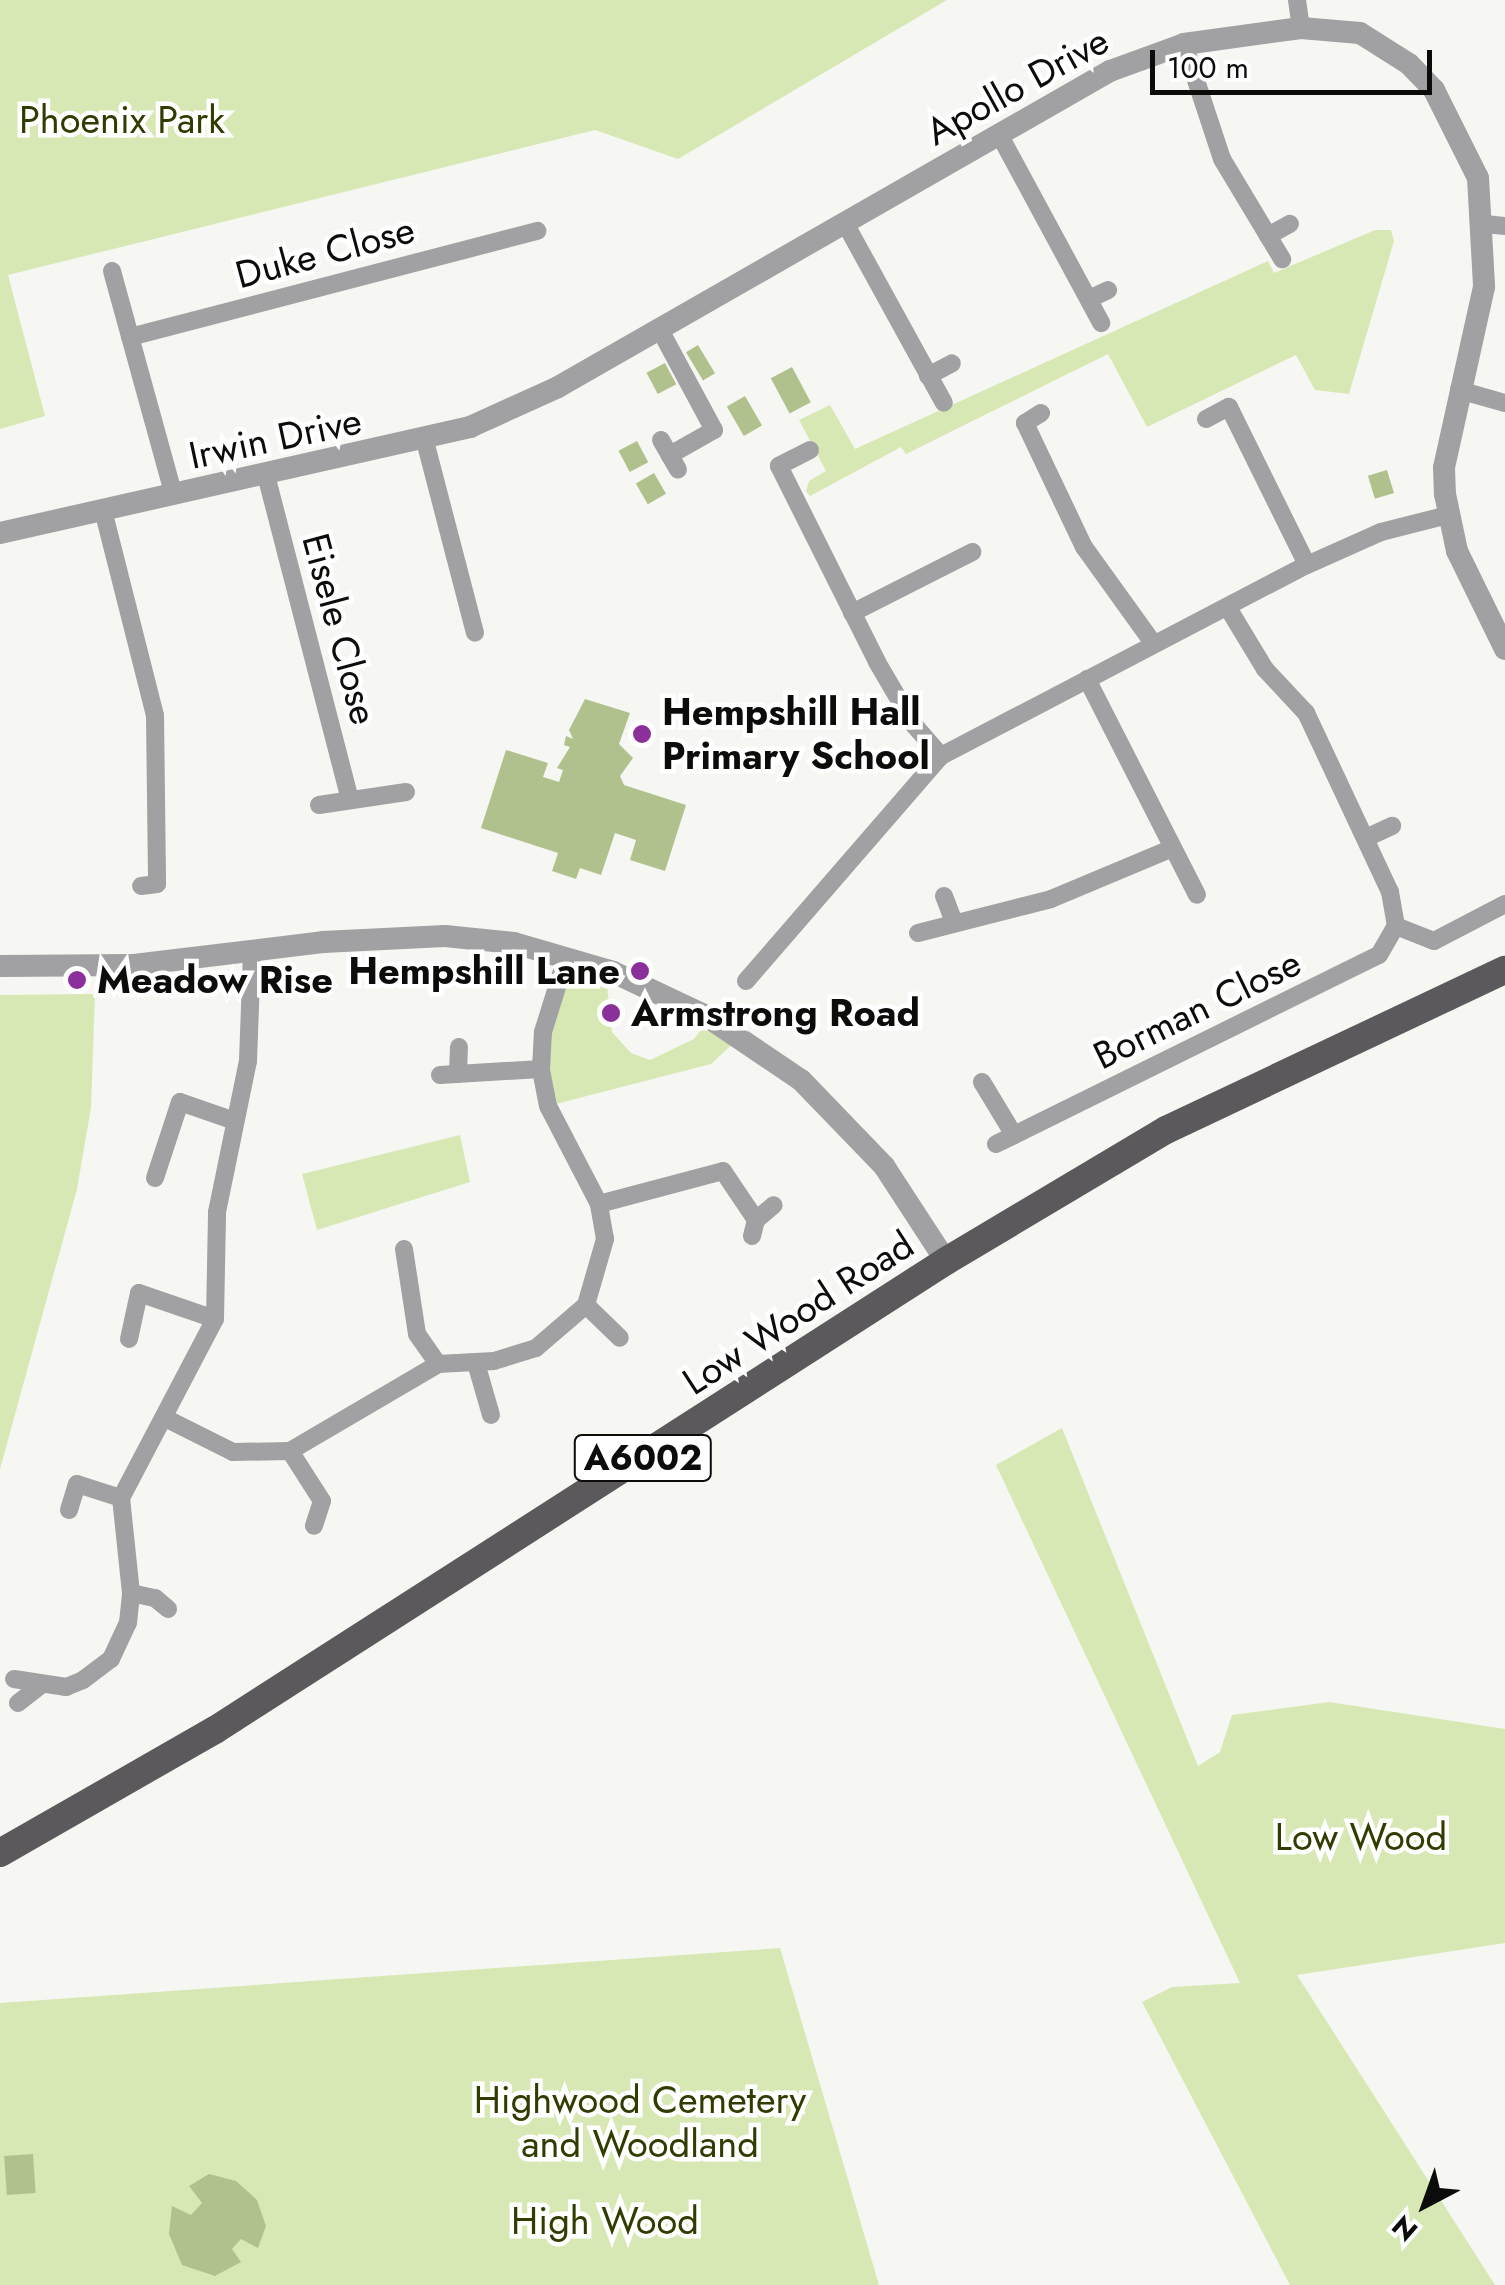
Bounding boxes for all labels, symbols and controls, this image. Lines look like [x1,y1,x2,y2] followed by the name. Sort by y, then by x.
[918,17,1116,155] street label: Apollo Drive
[1155,30,1438,92] scale bar
[1167,46,1249,89] text: 100 m
[19,97,225,143] park label: Phoenix Park
[231,206,419,298] street label: Duke Close
[185,398,365,478] street label: Irwin Drive
[293,529,387,729] street label: Eisele Close
[662,689,930,778] place label: Hempshill Hall Primary School
[631,723,653,745] marker: Hempshill Hall Primary School
[1086,939,1308,1079] street label: Borman Close
[348,948,620,994] place label: Hempshill Lane
[97,957,333,1003] place label: Meadow Rise
[629,960,651,982] marker: Hempshill Lane
[66,969,88,991] marker: Meadow Rise
[631,990,920,1036] place label: Armstrong Road
[600,1002,622,1024] marker: Armstrong Road
[674,1222,922,1404] street label: Low Wood Road
[573,1428,713,1488] road number: A6002
[1275,1814,1447,1860] park label: Low Wood
[474,2077,806,2166] park label: Highwood Cemetery and Woodland
[1375,2155,1475,2255] north arrow
[511,2198,699,2244] park label: High Wood
[1383,2205,1427,2251] text: N

